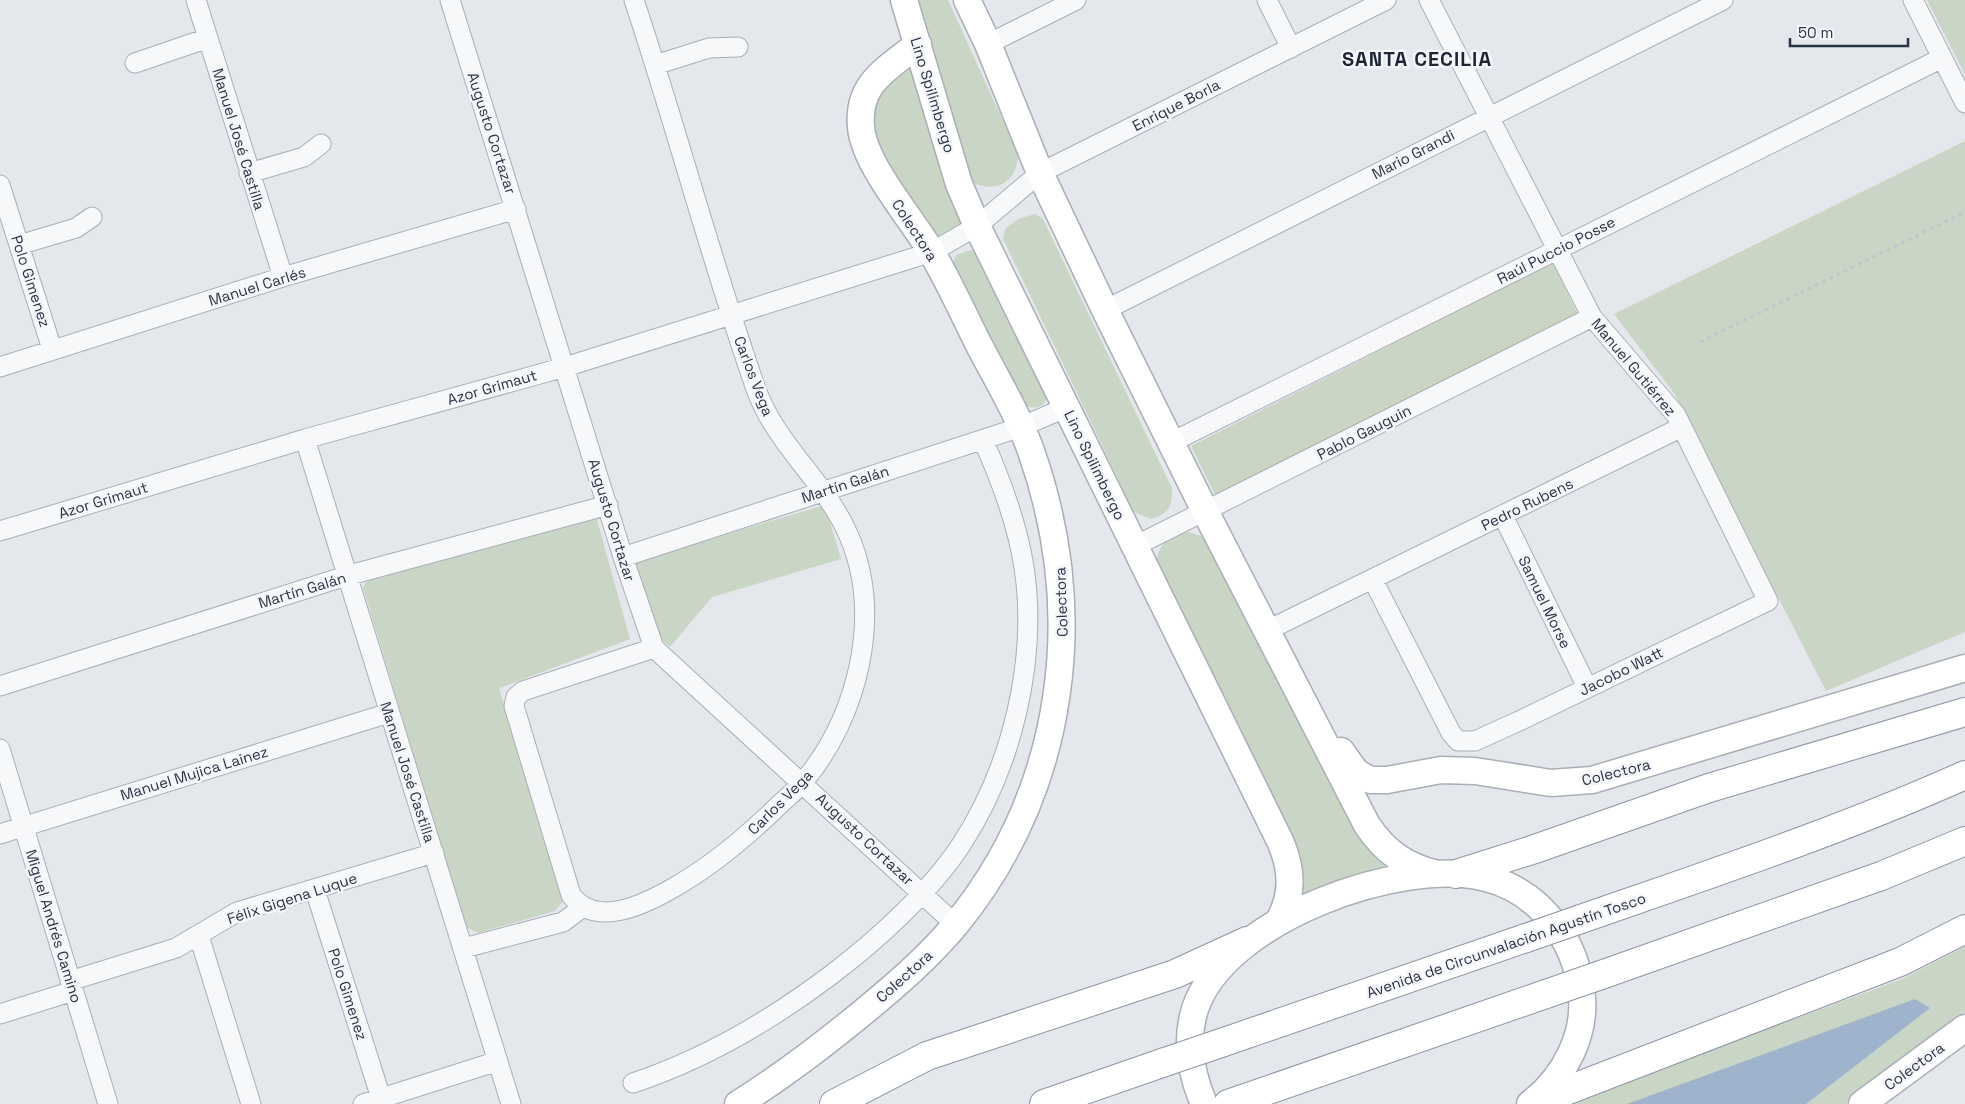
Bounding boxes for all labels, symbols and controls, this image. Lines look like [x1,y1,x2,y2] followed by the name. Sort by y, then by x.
[1790,15,1908,47] scale bar
[1798,23,1833,42] text: 50 m
[906,35,960,155] street label: Lino Spilimbergo
[1342,46,1492,72] district label: SANTA CECILIA
[208,66,270,213] street label: Manuel José Castilla
[463,70,521,197] street label: Augusto Cortazar
[1129,75,1223,135] street label: Enrique Borla
[1368,125,1458,183] street label: Mario Grandi
[888,195,942,265] street label: Colectora
[1494,212,1618,288] street label: Raúl Puccio Posse
[7,232,55,330] street label: Polo Gimenez
[206,262,308,310] street label: Manuel Carlés
[1587,314,1681,420] street label: Manuel Gutiérrez
[730,333,778,419] street label: Carlos Vega
[445,365,539,409] street label: Azor Grimaut
[1314,400,1414,464] street label: Pablo Gauguin
[1060,407,1130,523] street label: Lino Spilimbergo
[584,456,640,584] street label: Augusto Cortazar
[799,461,891,507] street label: Martín Galán
[1478,473,1576,534] street label: Pedro Rubens
[56,477,150,523] street label: Azor Grimaut
[1514,553,1576,652] street label: Samuel Morse
[1050,566,1072,637] street label: Colectora
[256,568,348,612] street label: Martín Galán
[1576,642,1666,700] street label: Jacobo Watt
[376,699,440,845] street label: Manuel José Castilla
[118,741,270,805] street label: Manuel Mujica Lainez
[1580,754,1653,790] street label: Colectora
[743,765,817,839] street label: Carlos Vega
[812,789,918,889] street label: Augusto Cortazar
[22,847,86,1005] street label: Miguel Andrés Camino
[224,868,360,928] street label: Félix Gigena Luque
[1364,888,1648,1002] street label: Avenida de Circunvalación Agustín Tosco
[324,945,372,1043] street label: Polo Gimenez
[872,945,937,1007] street label: Colectora
[1880,1038,1948,1094] street label: Colectora

